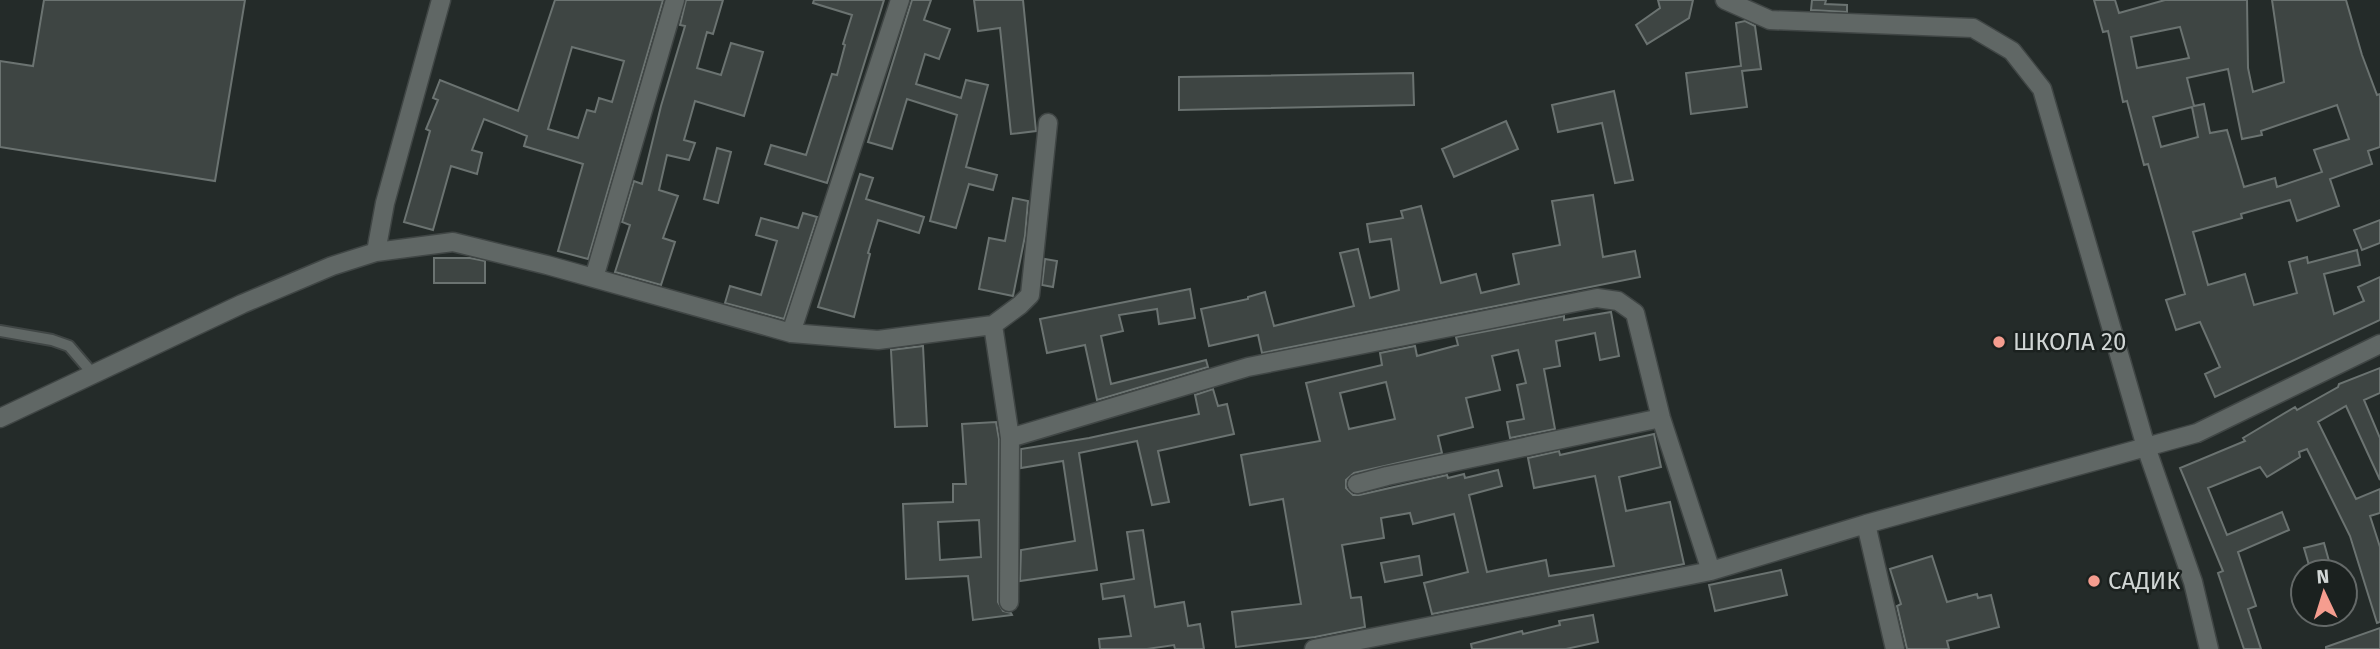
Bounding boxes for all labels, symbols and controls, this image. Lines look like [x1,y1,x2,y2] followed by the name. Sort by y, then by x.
[2013,328,2126,356] place label: ШКОЛА 20
[1991,334,2007,350] marker: ШКОЛА 20
[2289,558,2359,628] north arrow
[2316,565,2330,588] text: N
[2108,567,2180,595] place label: САДИК
[2086,573,2102,589] marker: САДИК

